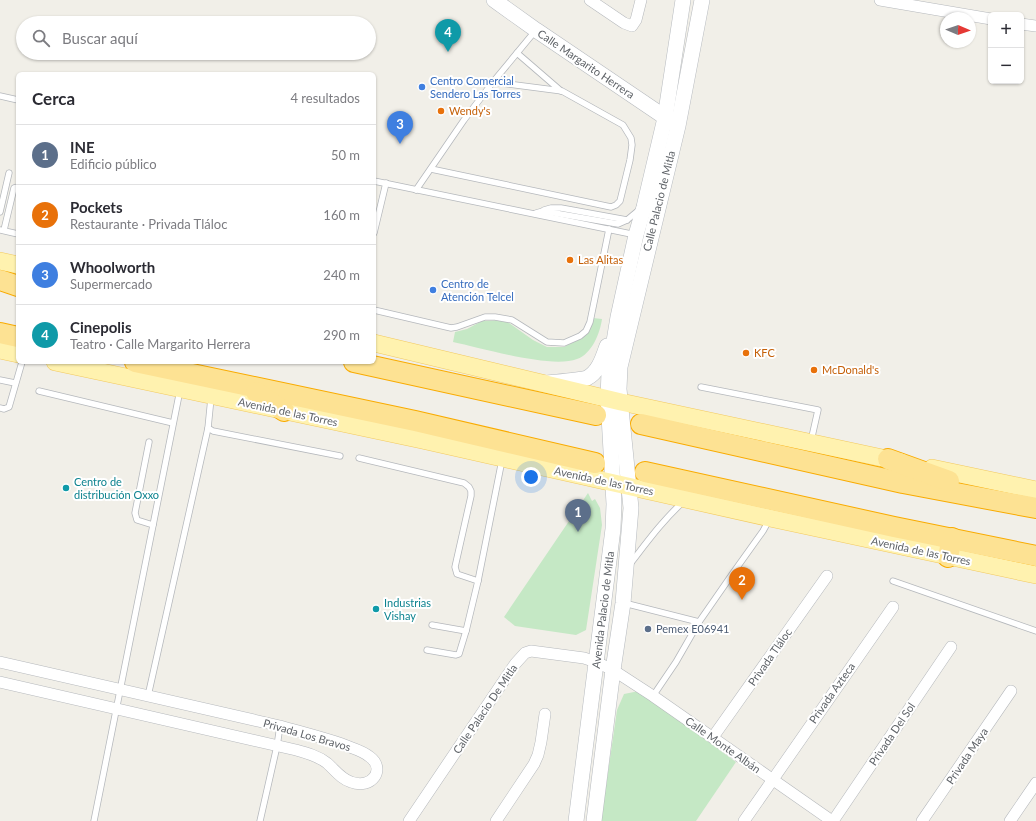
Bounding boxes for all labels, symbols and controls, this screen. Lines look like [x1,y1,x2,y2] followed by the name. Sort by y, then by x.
[940,12,976,48] north arrow
[988,12,1024,84] map controls
[988,12,1024,48] button: +
[16,16,376,60] search box
[435,19,461,52] pin: 4
[535,26,637,101] street label: Calle Margarito Herrera
[30,27,52,49] icon: search
[62,29,138,47] text: Buscar aquí
[988,48,1024,84] button: −
[430,74,521,100] place label: Centro Comercial Sendero Las Torres
[417,82,427,92] marker: Centro Comercial Sendero Las Torres
[32,88,75,109] text: Cerca
[290,90,360,106] text: 4 resultados
[449,104,491,117] place label: Wendy's
[436,106,446,116] marker: Wendy's
[387,111,413,144] pin: 3
[70,138,95,156] text: INE
[41,147,49,163] text: 1
[331,147,360,163] text: 50 m
[640,149,677,252] street label: Calle Palacio de Mitla
[70,156,157,172] text: Edificio público
[70,198,123,216] text: Pockets
[41,207,49,223] text: 2
[323,207,360,223] text: 160 m
[70,216,227,232] text: Restaurante · Privada Tláloc
[578,253,623,266] place label: Las Alitas
[565,255,575,265] marker: Las Alitas
[70,258,155,276] text: Whoolworth
[41,267,49,283] text: 3
[323,267,360,283] text: 240 m
[70,276,152,292] text: Supermercado
[441,277,514,303] place label: Centro de Atención Telcel
[428,285,438,295] marker: Centro de Atención Telcel
[70,318,131,336] text: Cinepolis
[41,327,49,343] text: 4
[323,327,360,343] text: 290 m
[70,336,250,352] text: Teatro · Calle Margarito Herrera
[754,346,775,359] place label: KFC
[741,348,751,358] marker: KFC
[822,363,879,376] place label: McDonald's
[809,365,819,375] marker: McDonald's
[237,395,339,428] street label: Avenida de las Torres
[553,464,655,497] street label: Avenida de las Torres
[521,467,541,487] your location
[74,475,159,501] place label: Centro de distribución Oxxo
[61,483,71,493] marker: Centro de distribución Oxxo
[565,499,591,532] pin: 1
[870,534,972,567] street label: Avenida de las Torres
[589,551,616,669] street label: Avenida Palacio de Mitla
[729,567,755,600] pin: 2
[384,596,431,622] place label: Industrias Vishay
[371,604,381,614] marker: Industrias Vishay
[656,622,729,635] place label: Pemex E06941
[643,624,653,634] marker: Pemex E06941
[745,626,794,688] street label: Privada Tláloc
[806,660,857,726] street label: Privada Azteca
[450,661,519,756] street label: Calle Palacio De Mitla
[866,700,917,768] street label: Privada Del Sol
[683,714,763,775] street label: Calle Monte Albán
[262,716,353,753] street label: Privada Los Bravos
[943,725,990,786] street label: Privada Maya

